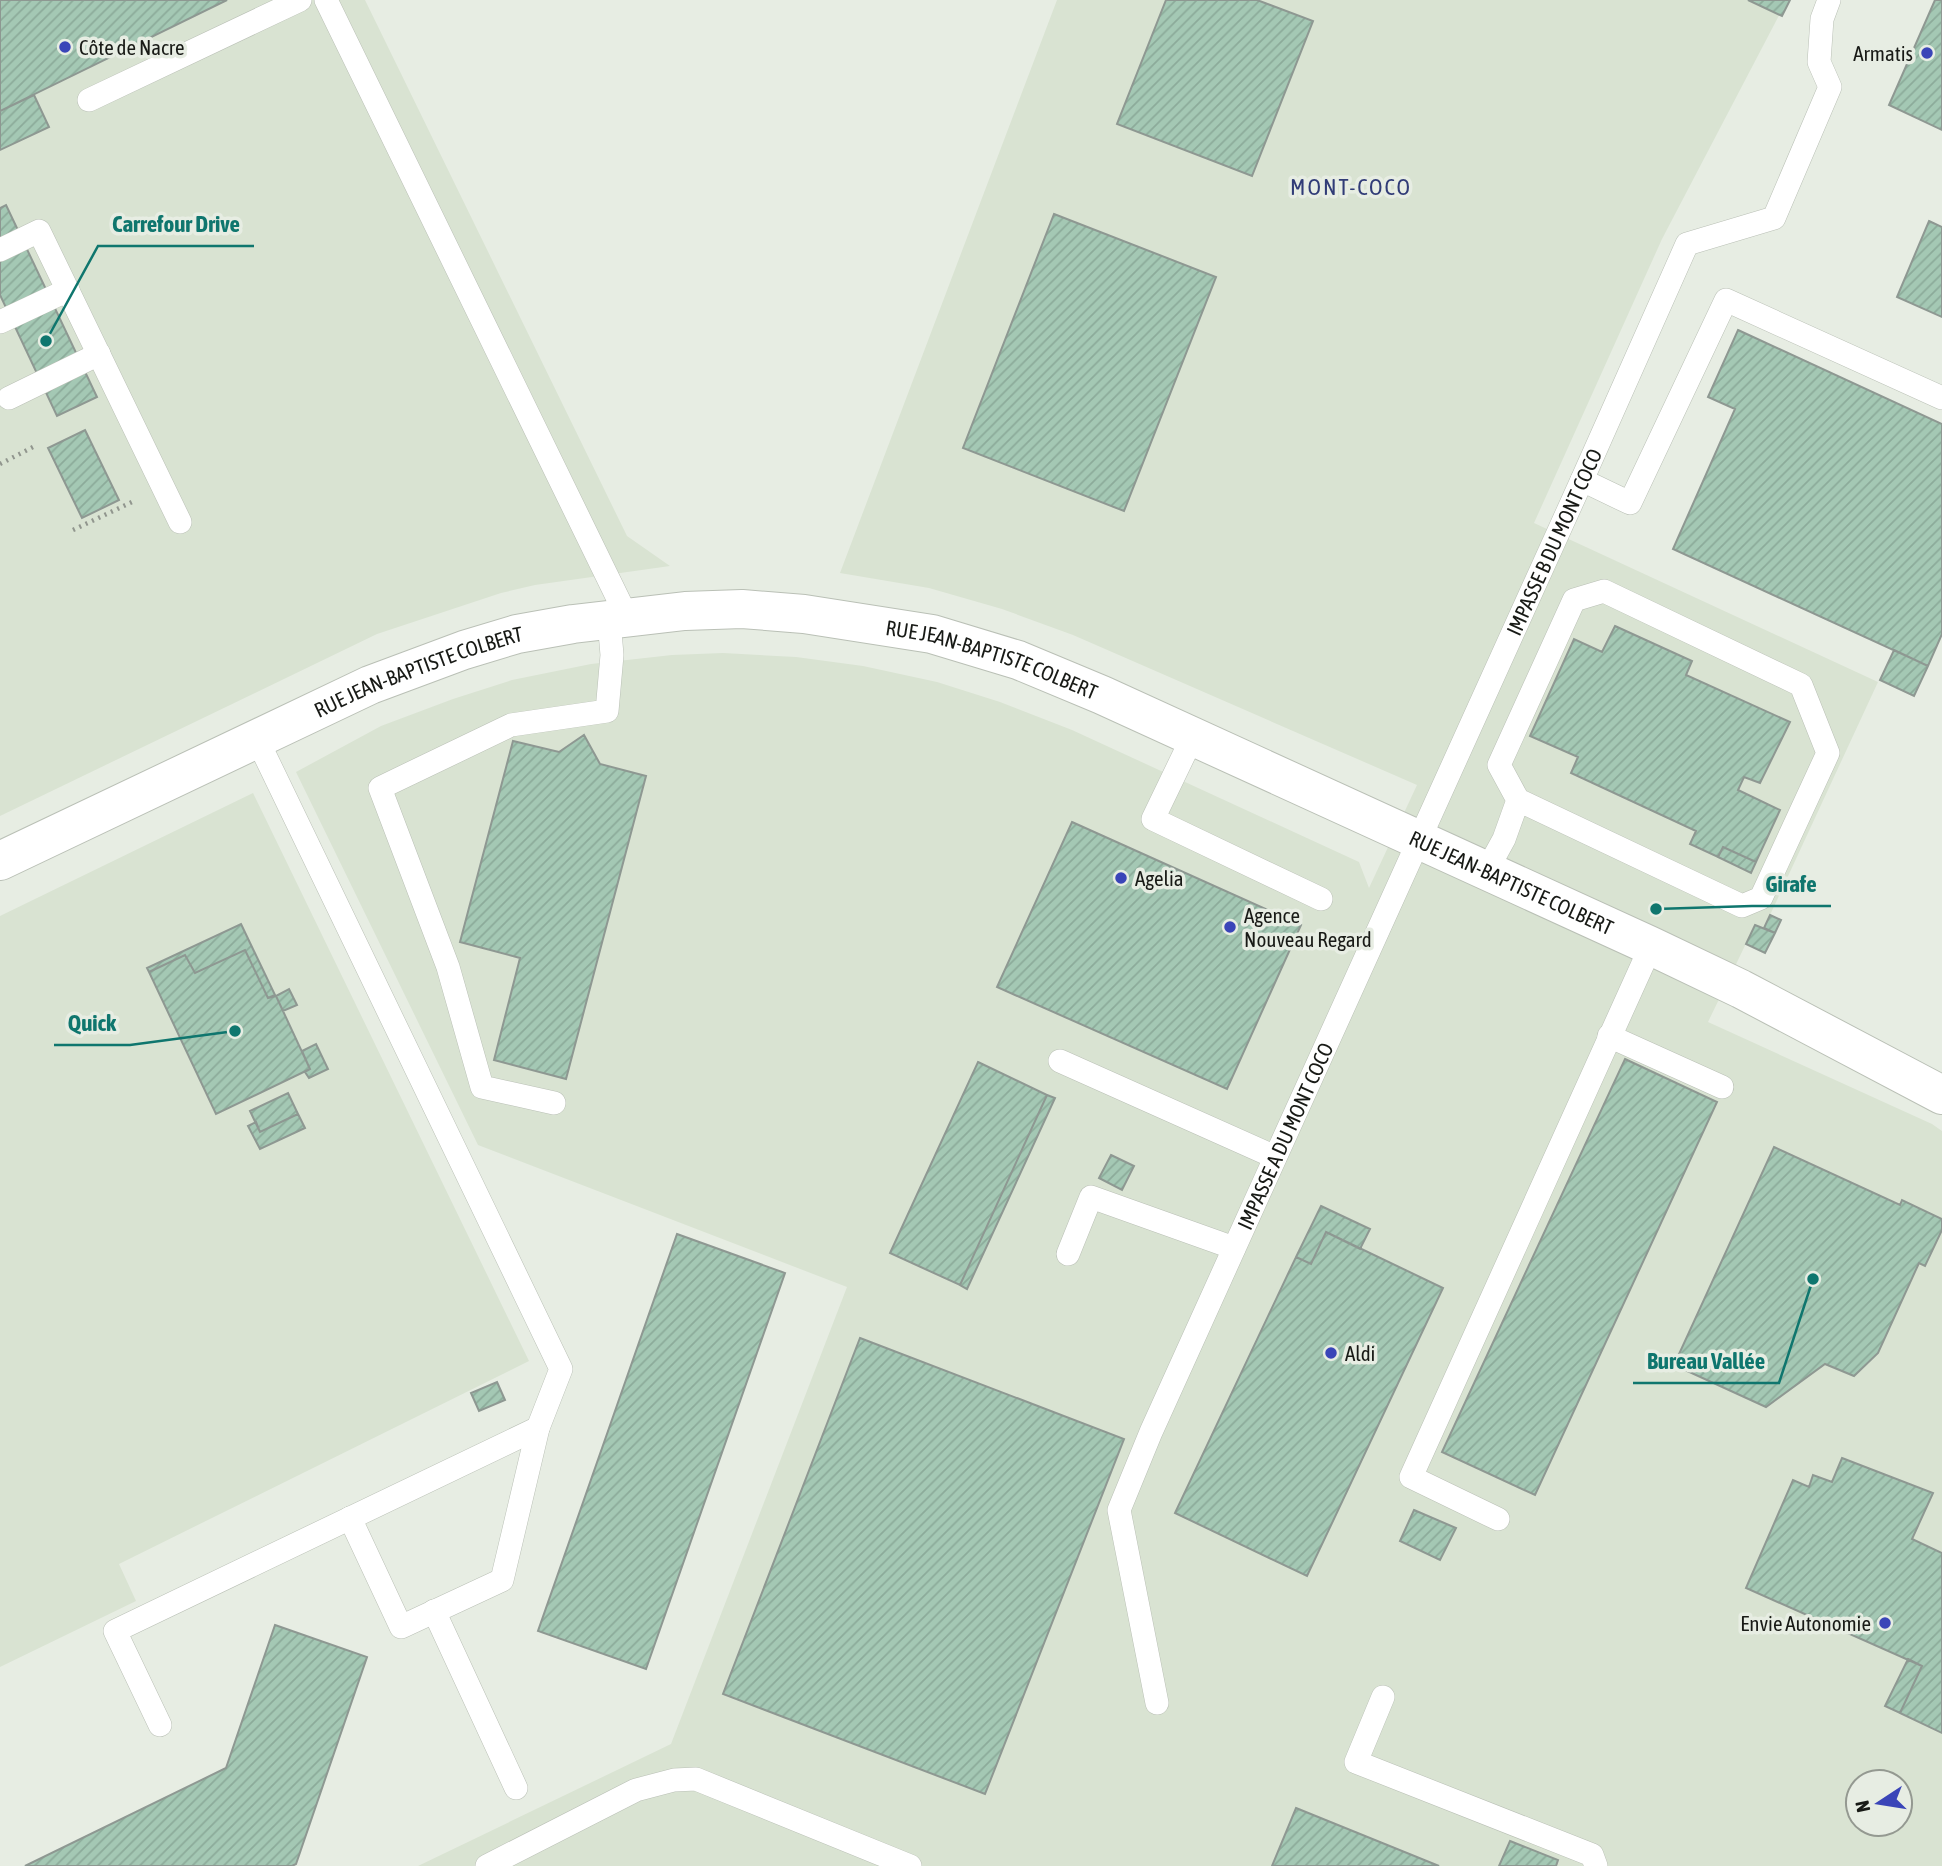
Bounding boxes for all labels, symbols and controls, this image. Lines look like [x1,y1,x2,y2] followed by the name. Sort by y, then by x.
[79,35,185,59] place label: Côte de Nacre
[57,39,73,55] marker: Côte de Nacre
[1853,41,1913,65] place label: Armatis
[1919,45,1935,61] marker: Armatis
[1290,174,1412,200] district label: MONT-COCO
[98,202,254,246] callout: Carrefour Drive
[112,211,240,237] text: Carrefour Drive
[1501,445,1606,639] street label: IMPASSE B DU MONT COCO
[884,615,1101,704] street label: RUE JEAN-BAPTISTE COLBERT
[310,621,524,722] street label: RUE JEAN-BAPTISTE COLBERT
[1406,825,1617,939] street label: RUE JEAN-BAPTISTE COLBERT
[1752,862,1831,906] callout: Girafe
[1135,866,1184,890] place label: Agelia
[1113,870,1129,886] marker: Agelia
[1765,871,1817,897] text: Girafe
[1244,903,1372,951] place label: Agence Nouveau Regard
[1222,919,1238,935] marker: Agence Nouveau Regard
[54,1001,130,1045] callout: Quick
[68,1010,117,1036] text: Quick
[1232,1039,1338,1233] street label: IMPASSE A DU MONT COCO
[1633,1339,1779,1383] callout: Bureau Vallée
[1345,1341,1375,1365] place label: Aldi
[1323,1345,1339,1361] marker: Aldi
[1647,1348,1765,1374] text: Bureau Vallée
[1740,1611,1871,1635] place label: Envie Autonomie
[1877,1615,1893,1631] marker: Envie Autonomie
[1844,1768,1914,1838] north arrow
[1850,1799,1874,1814] text: N

